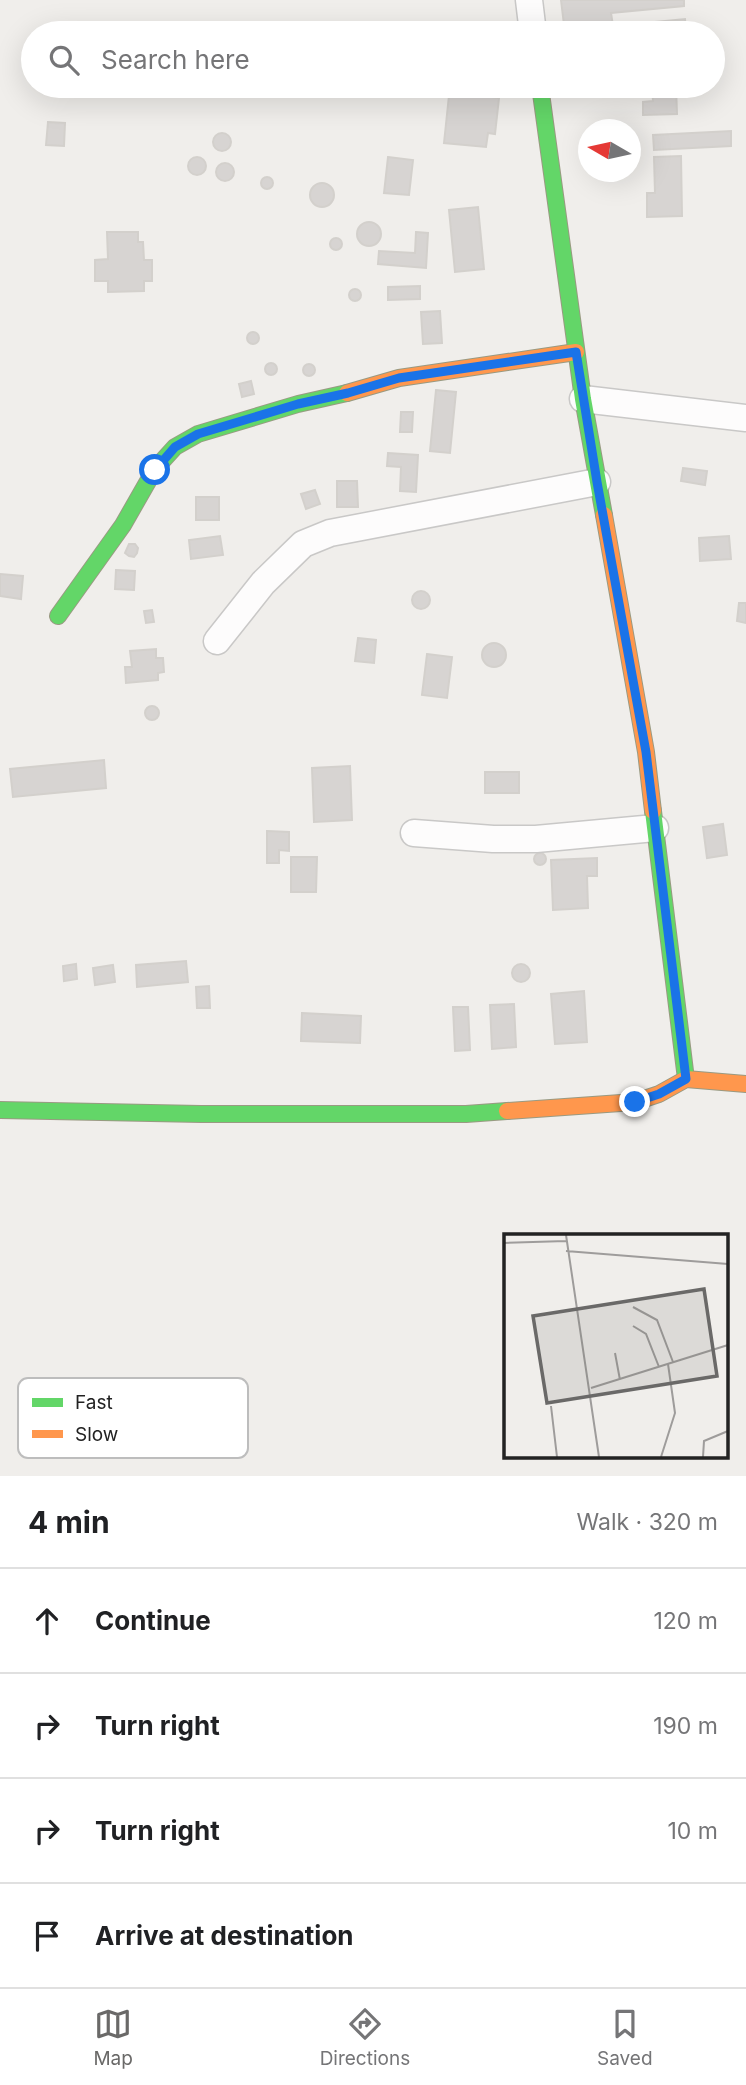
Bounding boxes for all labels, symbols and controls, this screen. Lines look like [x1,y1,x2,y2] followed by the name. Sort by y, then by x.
[21,21,725,98] search box
[45,41,83,79] icon: search
[101,44,250,75] text: Search here
[578,119,641,182] north arrow
[139,454,170,485] route start
[619,1086,650,1117] route end
[504,1234,728,1458] inset map
[18,1378,248,1458] legend
[75,1391,113,1414] text: Fast
[75,1423,118,1446] text: Slow
[28,1504,110,1540] text: 4 min
[576,1508,718,1536] text: Walk · 320 m
[28,1602,66,1640] icon: ahead
[95,1605,211,1636] text: Continue
[653,1607,718,1635] text: 120 m
[28,1707,66,1745] icon: right
[95,1710,220,1741] text: Turn right
[653,1712,718,1740] text: 190 m
[28,1812,66,1850] icon: right
[95,1815,220,1846] text: Turn right
[668,1817,718,1845] text: 10 m
[28,1917,66,1955] icon: arrive
[95,1920,354,1951] text: Arrive at destination
[93,2005,133,2070] tab: Map
[320,2005,410,2070] tab: Directions
[597,2005,653,2070] tab: Saved

